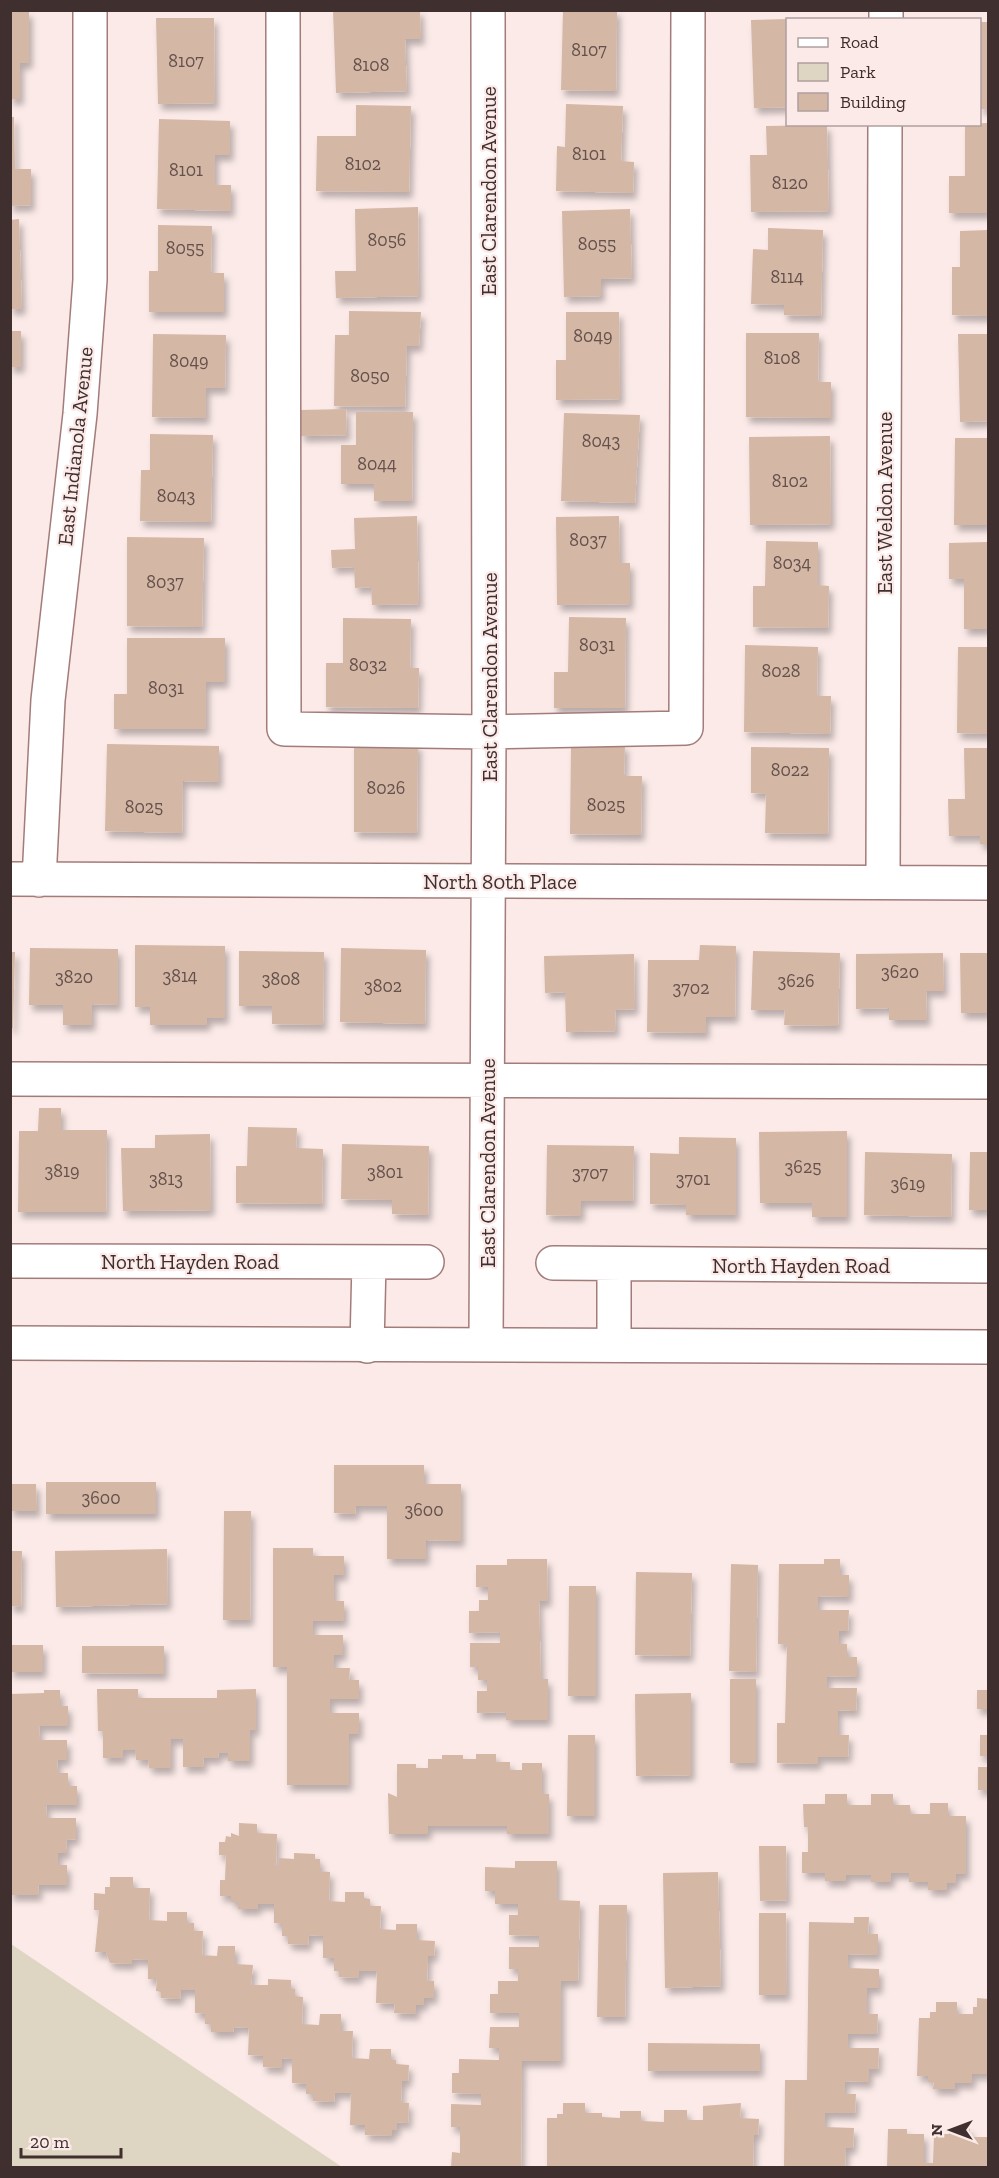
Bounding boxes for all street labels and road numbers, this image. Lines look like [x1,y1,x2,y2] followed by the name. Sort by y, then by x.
[476,86,501,296] street label: East Clarendon Avenue
[52,345,98,547] street label: East Indianola Avenue
[872,412,897,594] street label: East Weldon Avenue
[477,572,502,782] street label: East Clarendon Avenue
[423,869,577,894] street label: North 80th Place
[475,1058,500,1268] street label: East Clarendon Avenue
[101,1249,279,1274] street label: North Hayden Road
[712,1253,890,1278] street label: North Hayden Road

